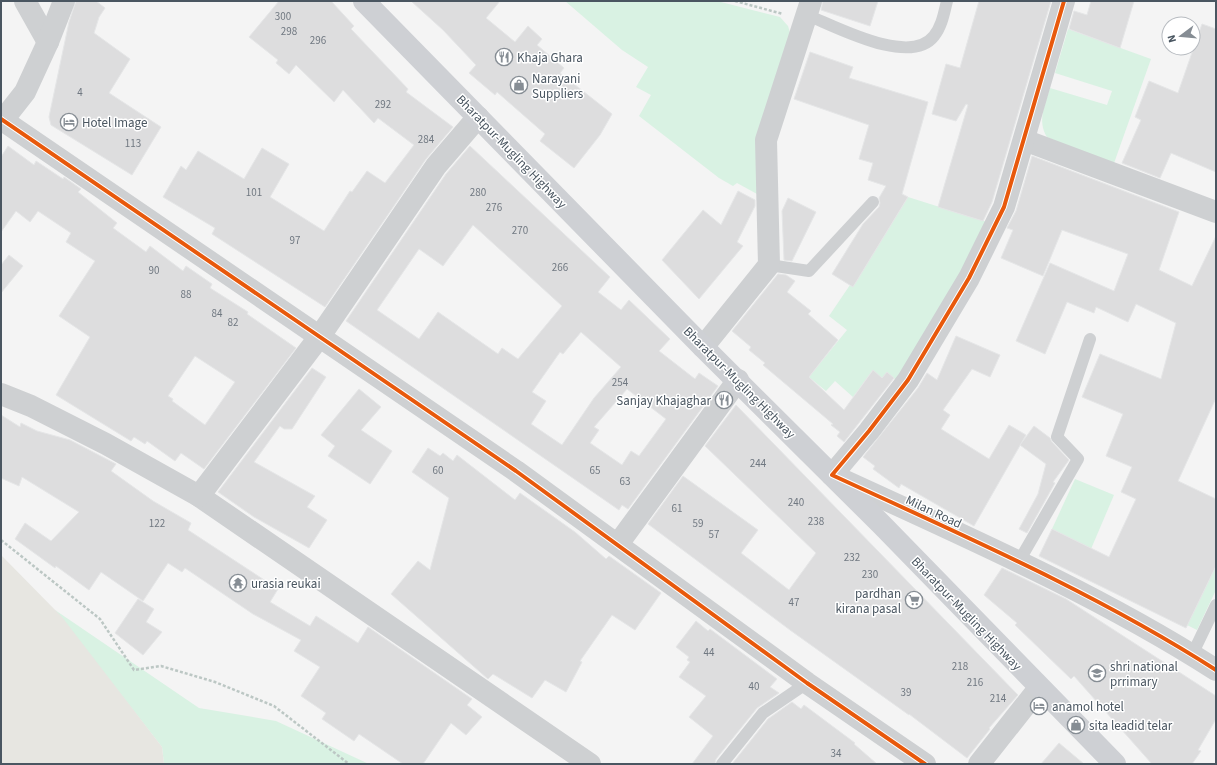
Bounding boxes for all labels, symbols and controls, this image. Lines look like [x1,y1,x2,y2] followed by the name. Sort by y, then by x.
[275,9,291,24] house number: 300
[1161,16,1201,56] north arrow
[281,24,298,39] house number: 298
[310,33,327,48] house number: 296
[1164,33,1180,44] text: N
[494,47,514,67] restaurant icon: Khaja Ghara
[517,49,583,67] place label: Khaja Ghara
[532,70,584,103] place label: Narayani Suppliers
[509,75,529,95] shop icon: Narayani Suppliers
[77,85,83,100] house number: 4
[452,91,570,213] street label: Bharatpur-Mugling Highway
[375,97,391,112] house number: 292
[59,112,79,132] hotel icon: Hotel Image
[82,114,147,132] place label: Hotel Image
[418,132,435,147] house number: 284
[125,136,141,151] house number: 113
[246,185,262,200] house number: 101
[470,185,486,200] house number: 280
[486,200,503,215] house number: 276
[512,223,528,238] house number: 270
[290,233,300,248] house number: 97
[552,260,569,275] house number: 266
[149,263,159,278] house number: 90
[181,287,192,302] house number: 88
[212,306,223,321] house number: 84
[228,315,238,330] house number: 82
[679,323,799,443] street label: Bharatpur-Mugling Highway
[612,375,629,390] house number: 254
[714,390,734,410] restaurant icon: Sanjay Khajaghar
[616,392,711,410] place label: Sanjay Khajaghar
[750,456,767,471] house number: 244
[433,463,443,478] house number: 60
[590,463,600,478] house number: 65
[620,474,630,489] house number: 63
[903,491,965,533] street label: Milan Road
[788,495,804,510] house number: 240
[672,501,682,516] house number: 61
[808,514,825,529] house number: 238
[149,516,165,531] house number: 122
[693,516,703,531] house number: 59
[709,527,719,542] house number: 57
[844,550,860,565] house number: 232
[907,553,1025,675] street label: Bharatpur-Mugling Highway
[862,567,878,582] house number: 230
[228,573,248,593] temple icon: urasia reukai
[251,575,321,593] place label: urasia reukai
[835,585,901,618] place label: pardhan kirana pasal
[904,590,924,610] supermarket icon: pardhan kirana pasal
[789,595,799,610] house number: 47
[704,645,715,660] house number: 44
[1110,658,1178,691] place label: shri national prrimary
[952,659,969,674] house number: 218
[1087,663,1107,683] school or university icon: shri national prrimary
[967,675,984,690] house number: 216
[749,679,759,694] house number: 40
[901,685,911,700] house number: 39
[990,691,1007,706] house number: 214
[1029,696,1049,716] hotel icon: anamol hotel
[1052,698,1124,716] place label: anamol hotel
[1066,715,1086,735] shop icon: sita leadid telar
[1089,717,1173,735] place label: sita leadid telar
[831,746,842,761] house number: 34

